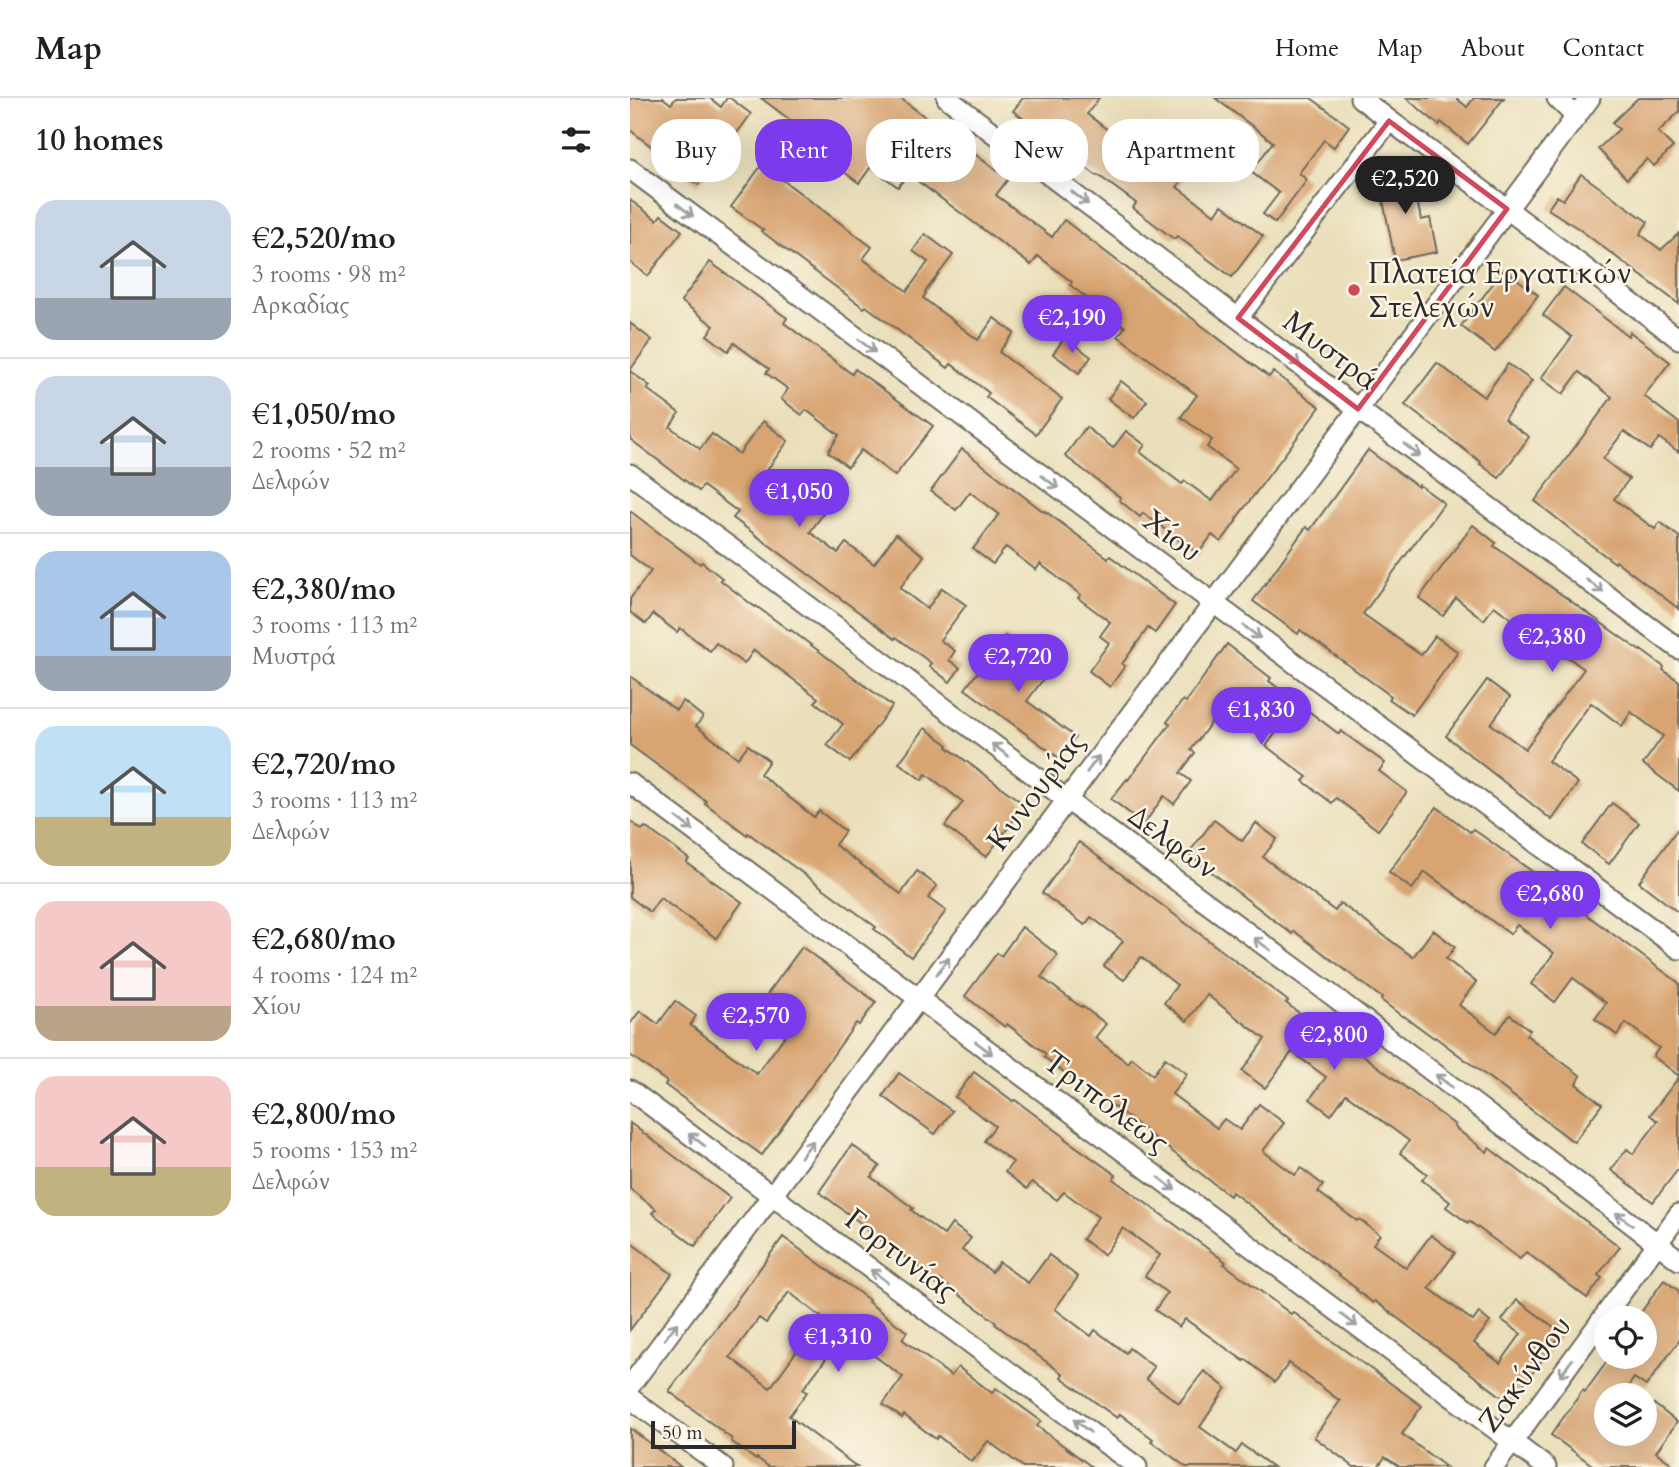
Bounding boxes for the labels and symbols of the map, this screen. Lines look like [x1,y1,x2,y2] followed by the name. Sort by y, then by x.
[1348,156,1462,216] pin: €2,520
[1070,191,1089,206] one-way arrow
[675,203,694,217] one-way arrow
[1368,253,1631,328] place label: Πλατεία Εργατικών Στελεχών
[1346,282,1362,298] marker: Πλατεία Εργατικών Στελεχών
[1015,296,1129,355] pin: €2,190
[1274,301,1388,401] street label: Μυστρά
[857,339,876,353] one-way arrow
[1283,352,1301,367] one-way arrow
[1403,443,1421,458] one-way arrow
[742,470,856,529] pin: €1,050
[1040,474,1058,489] one-way arrow
[1134,500,1210,572] street label: Χίου
[1585,579,1603,594] one-way arrow
[1495,614,1609,674] pin: €2,380
[1242,625,1261,640] one-way arrow
[961,634,1075,694] pin: €2,720
[1204,688,1318,747] pin: €1,830
[977,723,1095,859] street label: Κυνουρίας
[992,743,1010,758] one-way arrow
[1086,755,1101,774] one-way arrow
[1120,796,1226,888] street label: Δελφών
[675,816,694,831] one-way arrow
[1493,872,1607,931] pin: €2,680
[1253,937,1272,951] one-way arrow
[935,957,950,976] one-way arrow
[699,993,813,1053] pin: €2,570
[1277,1012,1391,1072] pin: €2,800
[975,1041,993,1056] one-way arrow
[1034,1041,1178,1163] street label: Τριπόλεως
[1434,1074,1453,1089] one-way arrow
[688,1133,707,1148] one-way arrow
[799,1140,814,1159] one-way arrow
[1157,1177,1176,1192] one-way arrow
[836,1199,966,1311] street label: Γορτυνίας
[1615,1212,1634,1227] one-way arrow
[870,1269,889,1284] one-way arrow
[1469,1308,1581,1440] street label: Ζακύνθου
[1339,1313,1358,1327] one-way arrow
[781,1314,895,1374] pin: €1,310
[663,1322,678,1341] one-way arrow
[1559,1359,1574,1377] one-way arrow
[651,1418,796,1450] scale bar
[1073,1419,1092,1434] one-way arrow

